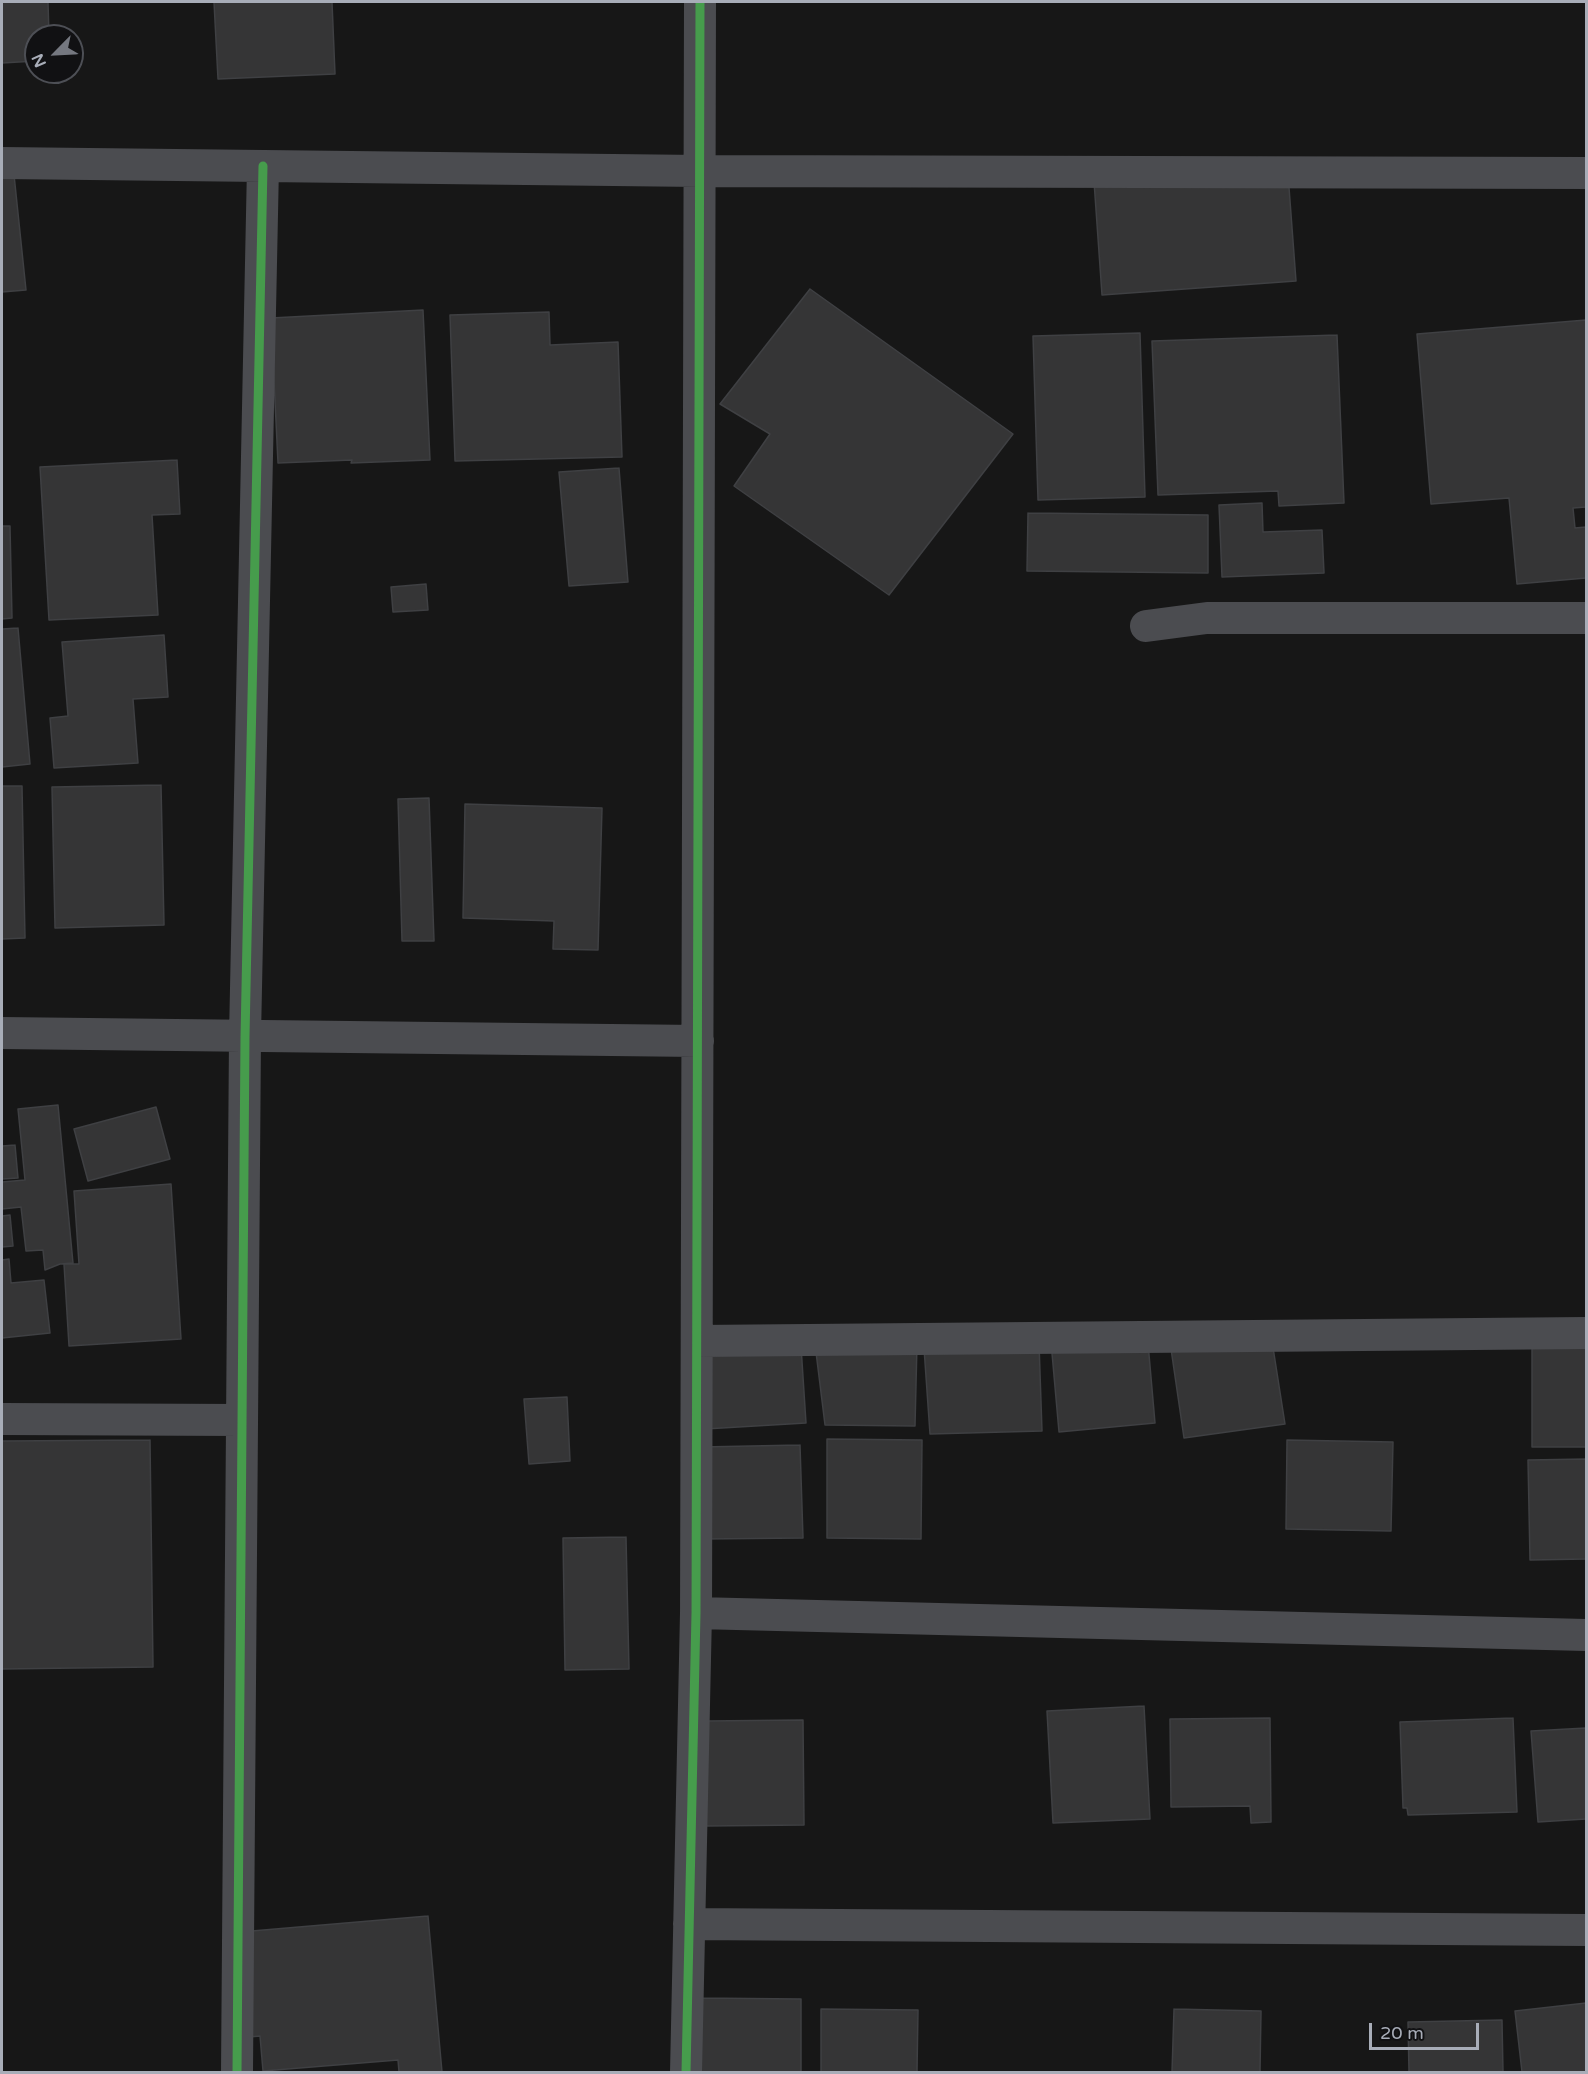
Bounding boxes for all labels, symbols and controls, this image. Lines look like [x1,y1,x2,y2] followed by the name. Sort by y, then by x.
[24,24,84,84] north arrow
[28,51,51,70] text: N
[1372,2011,1482,2049] scale bar
[1380,2022,1424,2044] text: 20 m

